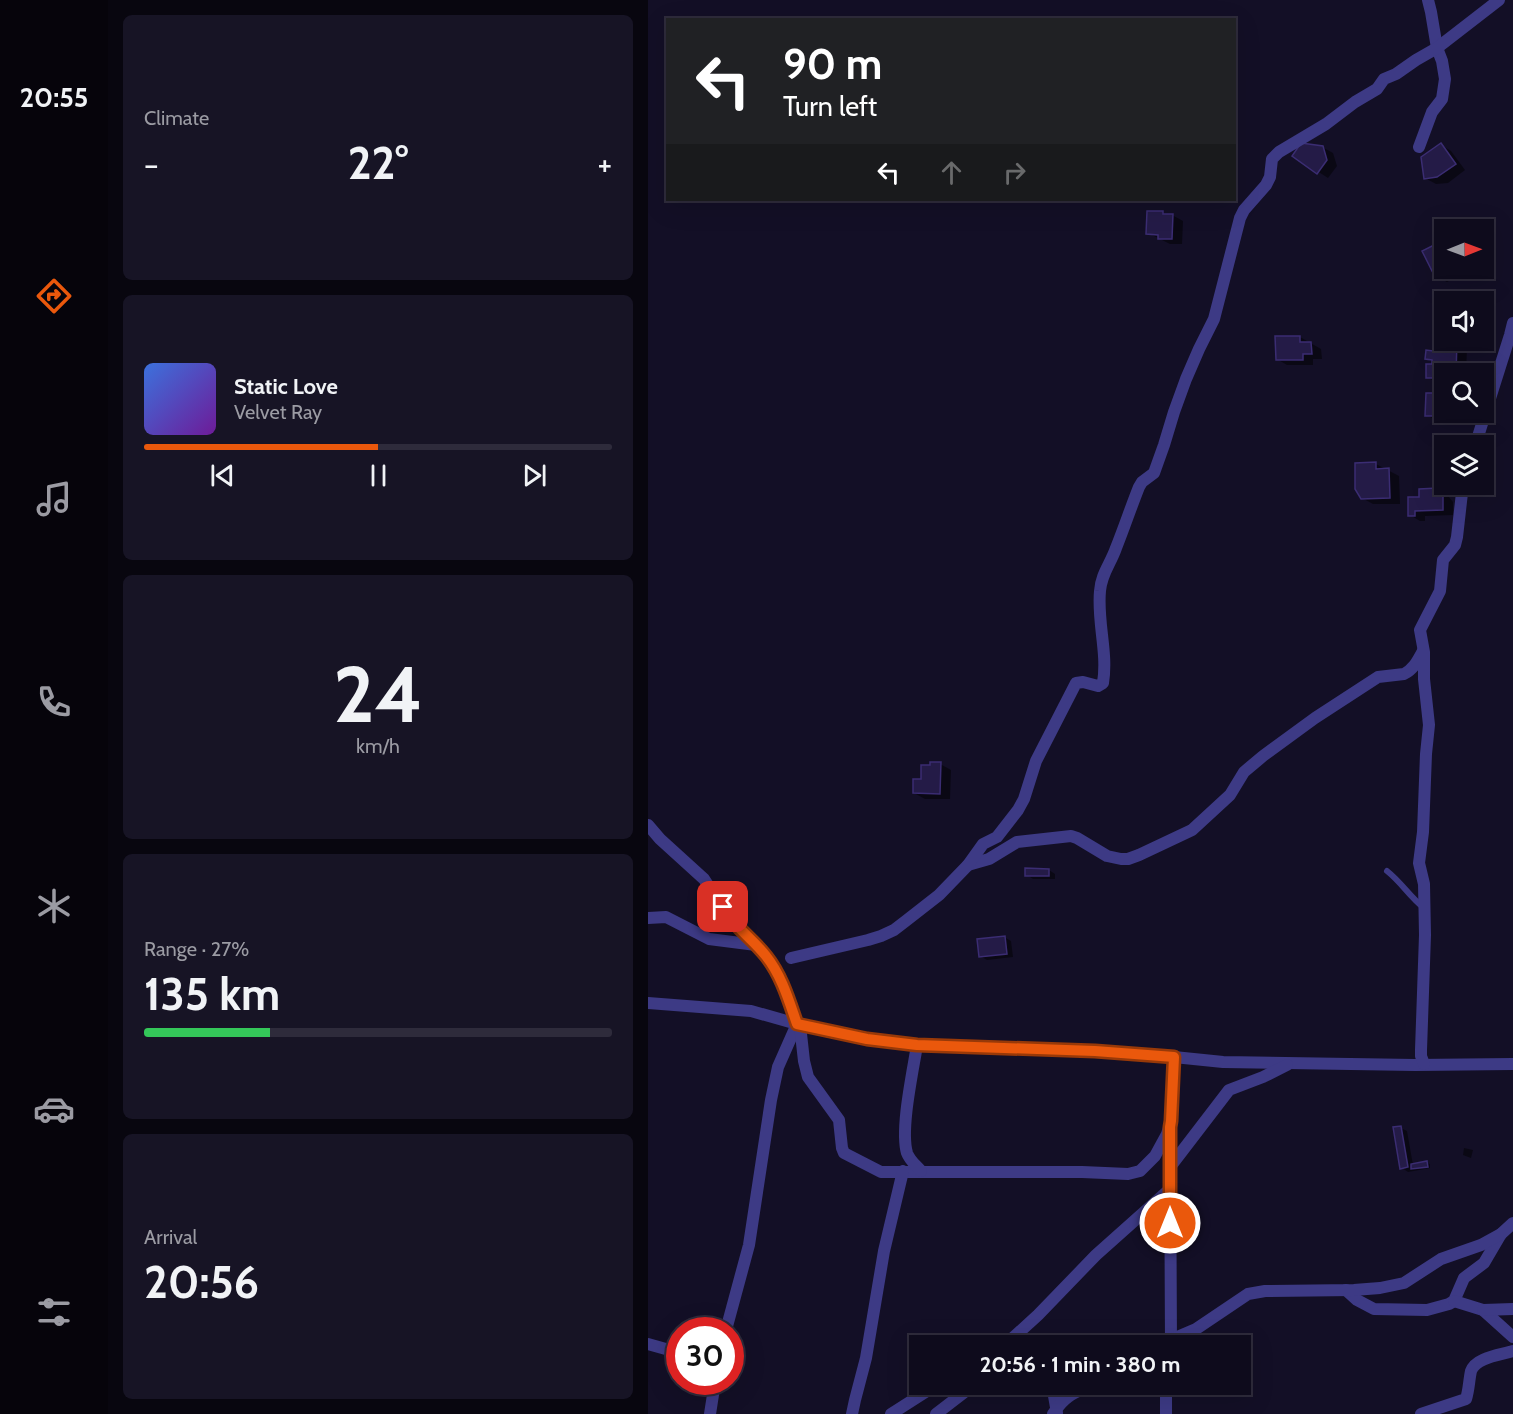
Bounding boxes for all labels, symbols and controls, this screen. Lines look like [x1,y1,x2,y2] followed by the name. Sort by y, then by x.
[783,38,882,90] text: 90 m
[684,42,762,120] icon: left
[20,81,88,114] text: 20:55
[783,90,877,123] text: Turn left
[144,106,209,130] text: Climate
[348,136,408,190] text: 22°
[144,144,159,184] text: −
[597,144,612,184] text: +
[872,156,905,189] icon: left
[935,156,968,189] icon: ahead
[998,156,1031,189] icon: right
[1434,219,1494,279] north arrow
[1434,219,1494,495] map controls
[33,275,75,317] icon: directions
[1434,291,1494,351] button: sound
[1434,363,1494,423] button: search
[234,373,338,400] text: Static Love
[234,400,322,424] text: Velvet Ray
[1434,435,1494,495] button: layers
[206,459,239,492] icon: previous
[362,459,395,492] icon: pause
[518,459,551,492] icon: next
[33,478,75,520] icon: music
[333,647,423,742] text: 24
[33,681,75,723] icon: phone
[356,734,400,758] text: km/h
[697,881,748,932] pin
[33,885,75,927] icon: climate
[706,890,739,923] icon: arrive
[144,937,249,961] text: Range · 27%
[144,967,280,1021] text: 135 km
[33,1088,75,1130] icon: car
[1138,1191,1202,1255] position arrow
[144,1225,197,1249] text: Arrival
[144,1255,259,1309] text: 20:56
[33,1291,75,1333] icon: filters
[666,1317,744,1395] speed limit sign: 30
[980,1351,1180,1378] text: 20:56 · 1 min · 380 m

